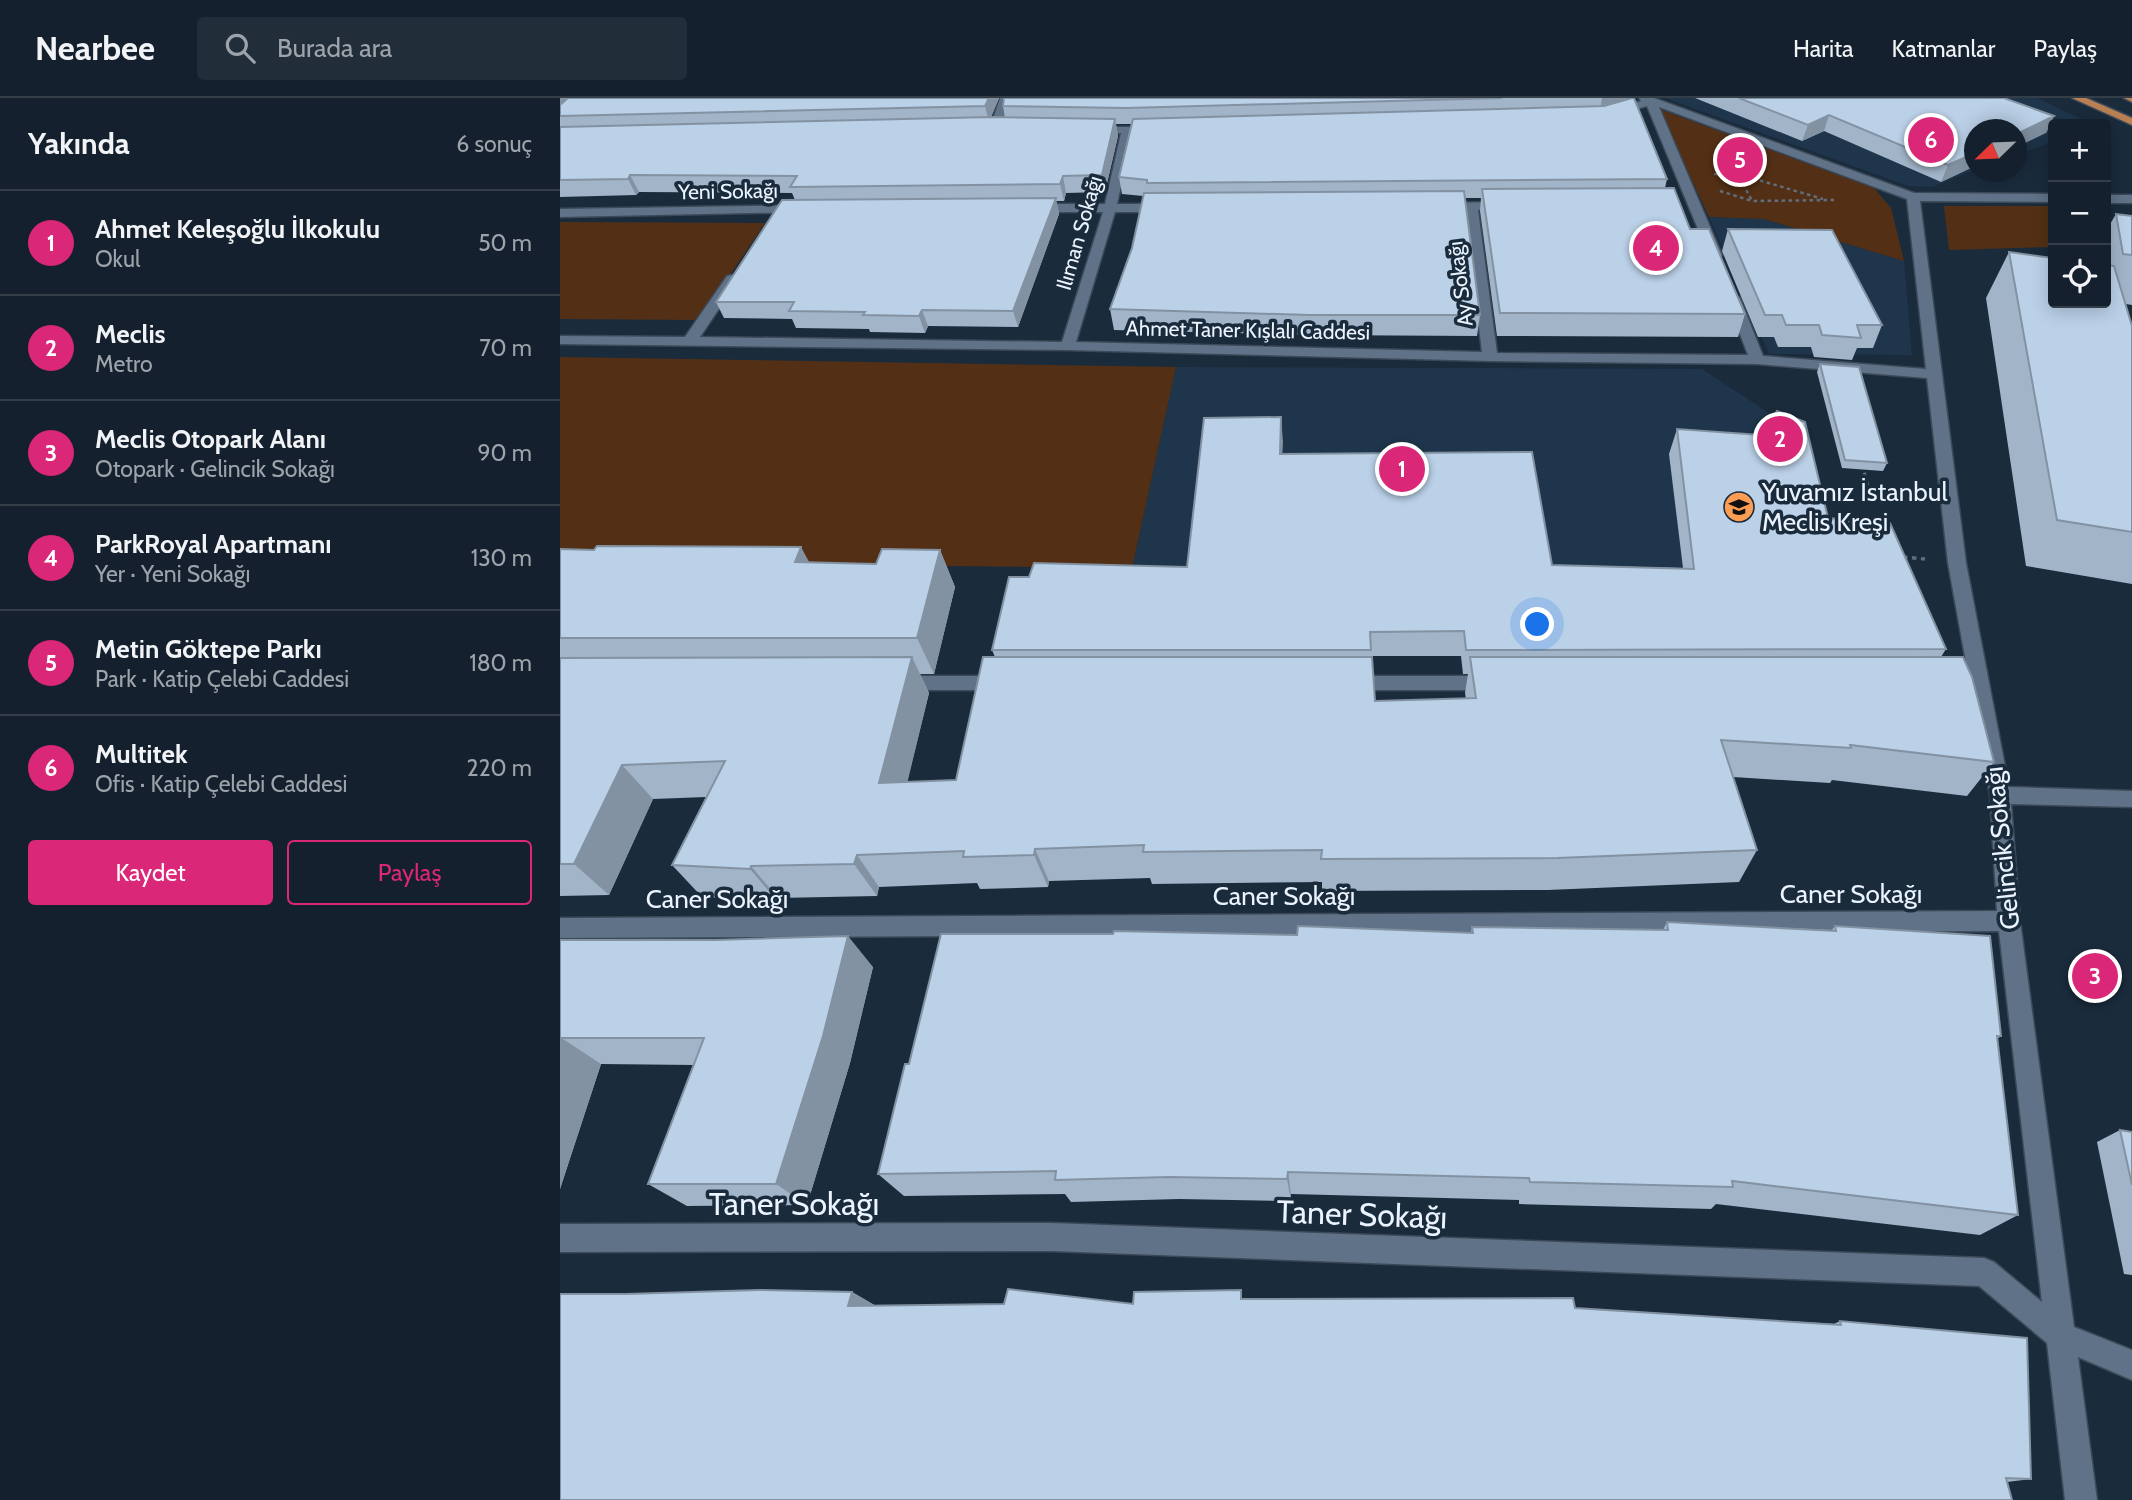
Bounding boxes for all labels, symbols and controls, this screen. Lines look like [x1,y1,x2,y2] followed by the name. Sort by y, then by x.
[197,17,687,80] search box
[35,28,155,68] text: Nearbee
[221,29,259,67] icon: search
[277,32,392,64] text: Burada ara
[1793,34,1854,63] text: Harita
[1892,34,1995,63] text: Katmanlar
[2033,34,2097,63] text: Paylaş
[1908,114,1954,166] pin: 6
[1964,119,2027,182] north arrow
[2048,119,2111,308] map controls
[2048,119,2111,182] button: +
[28,125,130,162] text: Yakında
[456,130,532,158] text: 6 sonuç
[1717,134,1763,186] pin: 5
[1051,173,1107,293] street label: Ilıman Sokağı
[677,178,778,204] street label: Yeni Sokağı
[2048,182,2111,245] button: −
[95,213,380,245] text: Ahmet Keleşoğlu İlkokulu
[1633,222,1679,274] pin: 4
[47,229,55,257] text: 1
[478,229,532,257] text: 50 m
[1442,240,1478,328] street label: Ay Sokağı
[95,245,140,273] text: Okul
[2048,245,2111,308] button: locate
[1126,315,1370,345] street label: Ahmet Taner Kışlalı Caddesi
[95,318,166,350] text: Meclis
[45,334,57,362] text: 2
[479,334,532,362] text: 70 m
[95,350,153,378] text: Metro
[1757,413,1803,465] pin: 2
[95,423,326,455] text: Meclis Otopark Alanı
[45,439,57,467] text: 3
[478,439,532,467] text: 90 m
[1379,443,1425,495] pin: 1
[95,455,335,483] text: Otopark · Gelincik Sokağı
[1761,476,1948,538] place label: Yuvamız İstanbul Meclis Kreşi
[1722,490,1756,524] school or university icon: Yuvamız İstanbul Meclis Kreşi
[95,528,332,560] text: ParkRoyal Apartmanı
[44,544,58,572] text: 4
[471,544,532,572] text: 130 m
[95,560,250,588] text: Yer · Yeni Sokağı
[1520,607,1554,641] your location
[95,633,322,665] text: Metin Göktepe Parkı
[45,649,57,677] text: 5
[469,649,532,677] text: 180 m
[95,665,349,693] text: Park · Katip Çelebi Caddesi
[95,738,188,770] text: Multitek
[45,754,57,782] text: 6
[466,754,532,782] text: 220 m
[1978,765,2026,931] street label: Gelincik Sokağı
[95,770,347,798] text: Ofis · Katip Çelebi Caddesi
[28,840,273,905] button: Kaydet
[287,840,532,905] button: Paylaş
[1780,878,1922,910] street label: Caner Sokağı
[1213,880,1355,912] street label: Caner Sokağı
[646,883,788,915] street label: Caner Sokağı
[2072,950,2118,1002] pin: 3
[709,1184,879,1223] street label: Taner Sokağı
[1276,1192,1448,1236] street label: Taner Sokağı

